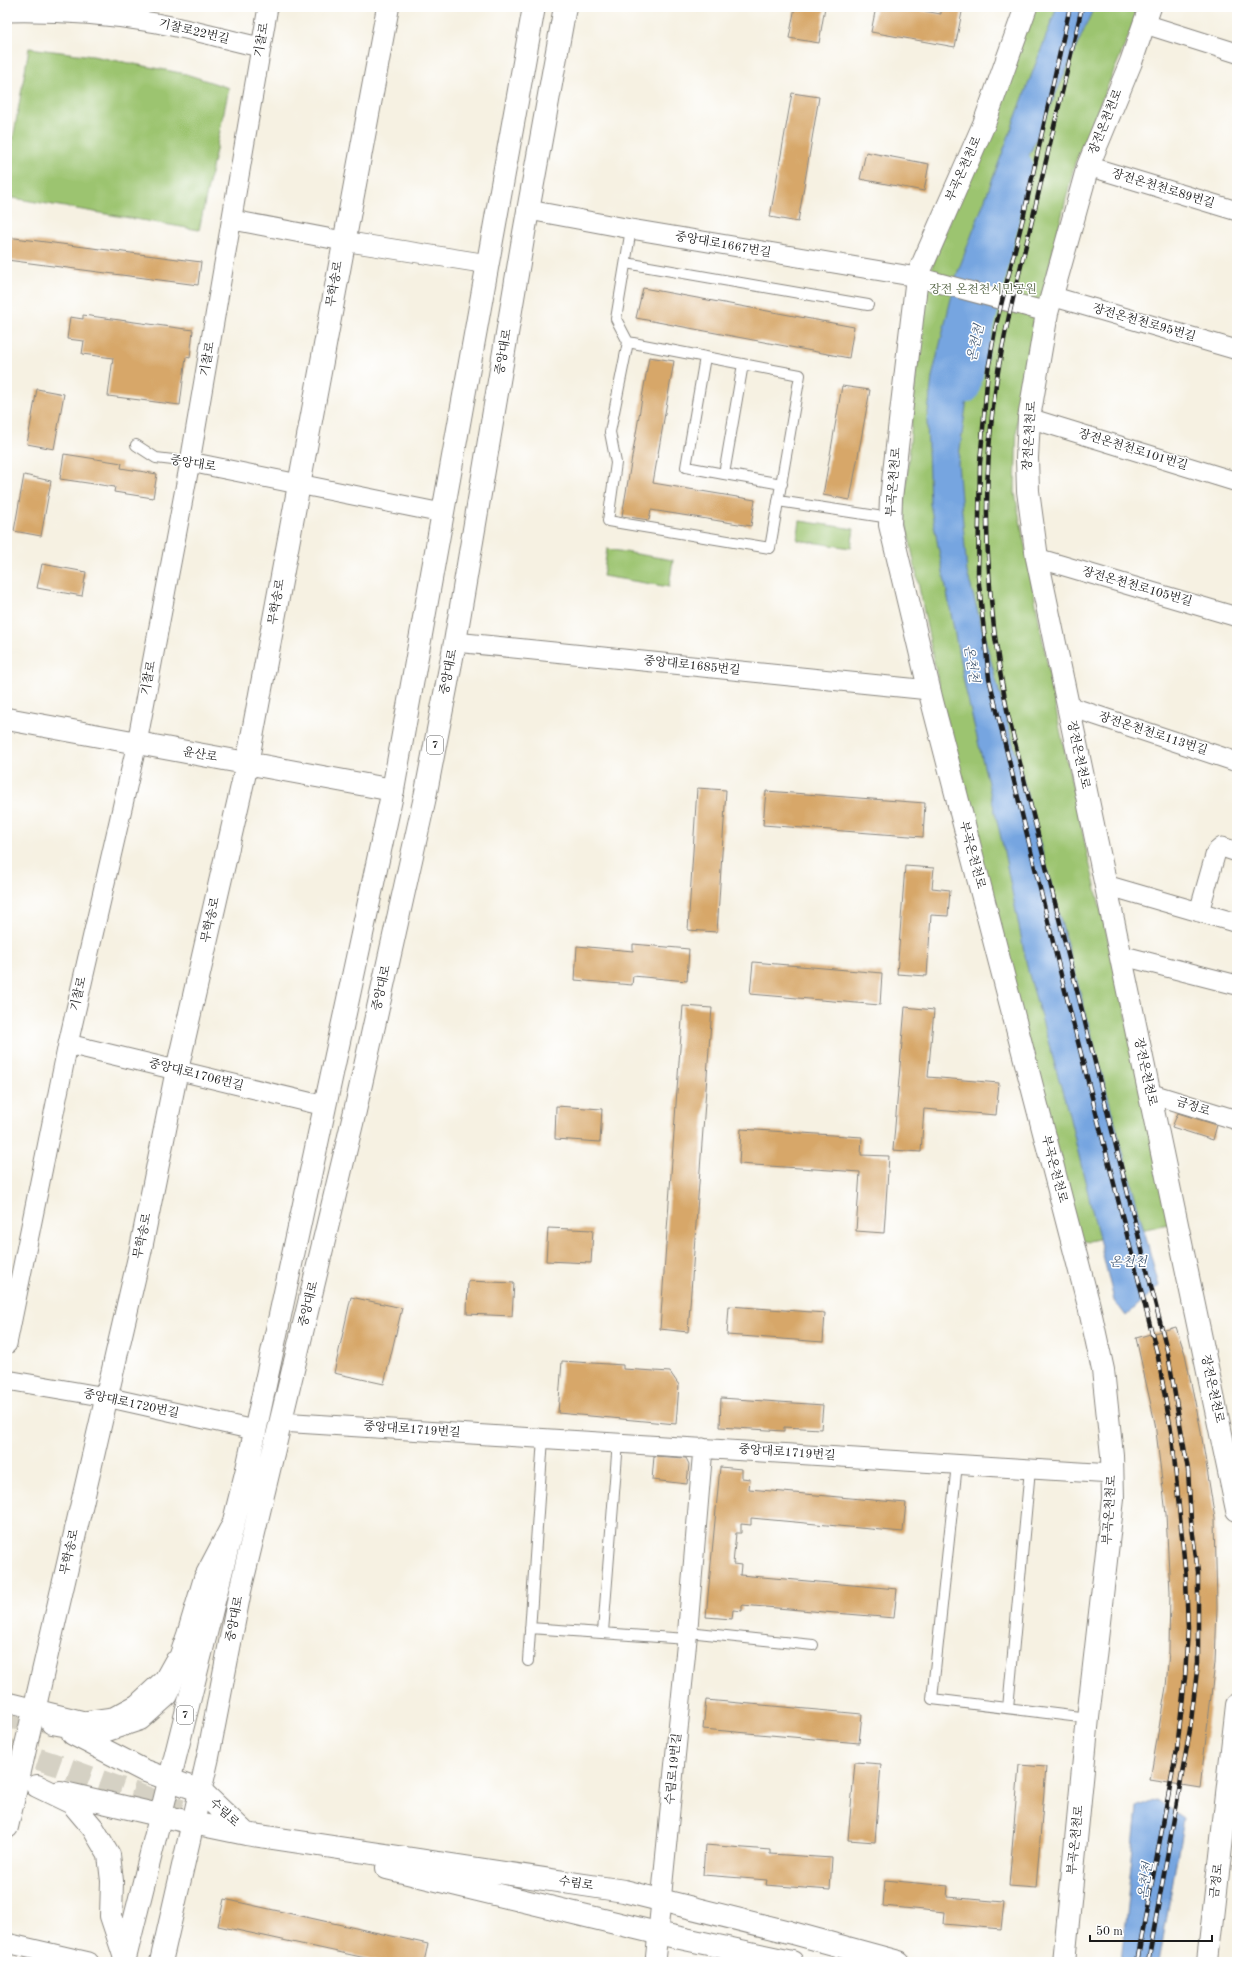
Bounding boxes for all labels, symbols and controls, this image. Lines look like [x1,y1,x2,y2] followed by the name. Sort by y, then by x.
[158,17,231,46] street label: 기찰로22번길
[252,21,271,58] street label: 기찰로
[1086,87,1125,156] street label: 장전온천천로
[943,134,984,203] street label: 부곡온천천로
[1110,167,1216,210] street label: 장전온천천로89번길
[674,230,772,259] street label: 중앙대로1667번길
[323,259,345,308] street label: 무학송로
[929,283,1037,296] park label: 장전 온천천시민공원
[1091,302,1197,343] street label: 장전온천천로95번길
[963,321,987,363] water label: 온천천
[493,328,514,376] street label: 중앙대로
[198,340,217,377] street label: 기찰로
[1021,400,1038,471] street label: 장전온천천로
[1077,427,1189,472] street label: 장전온천천로101번길
[884,446,903,517] street label: 부곡온천천로
[169,453,217,474] street label: 중앙대로
[1081,565,1194,608] street label: 장전온천천로105번길
[265,577,287,626] street label: 무학송로
[962,644,983,685] water label: 온천천
[438,648,459,696] street label: 중앙대로
[643,654,741,677] street label: 중앙대로1685번길
[139,659,158,696] street label: 기찰로
[1097,710,1209,757] street label: 장전온천천로113번길
[1065,720,1092,791] street label: 장전온천천로
[427,736,443,754] road number: 7
[182,745,219,764] street label: 윤산로
[957,820,988,891] street label: 부곡온천천로
[198,895,222,944] street label: 무학송로
[370,963,393,1012] street label: 중앙대로
[68,975,89,1012] street label: 기찰로
[1132,1037,1159,1108] street label: 장전온천천로
[147,1056,245,1093] street label: 중앙대로1706번길
[1175,1095,1212,1118] street label: 금정로
[1039,1134,1070,1205] street label: 부곡온천천로
[130,1211,154,1260] street label: 무학송로
[1109,1254,1148,1269] water label: 온천천
[297,1279,321,1328] street label: 중앙대로
[1199,1354,1226,1425] street label: 장전온천천로
[82,1387,180,1420] street label: 중앙대로1720번길
[363,1420,461,1439] street label: 중앙대로1719번길
[738,1443,836,1462] street label: 중앙대로1719번길
[1101,1474,1118,1545] street label: 부곡온천천로
[57,1527,81,1576] street label: 무학송로
[224,1595,245,1643] street label: 중앙대로
[177,1706,193,1724] road number: 7
[663,1733,684,1805] street label: 수림로19번길
[207,1796,242,1830] street label: 수림로
[1065,1804,1086,1875] street label: 부곡온천천로
[1135,1860,1155,1901] water label: 온천천
[1208,1862,1225,1899] street label: 금정로
[558,1874,595,1893] street label: 수림로
[1090,1917,1212,1943] scale bar
[1096,1925,1123,1938] text: 50 m

